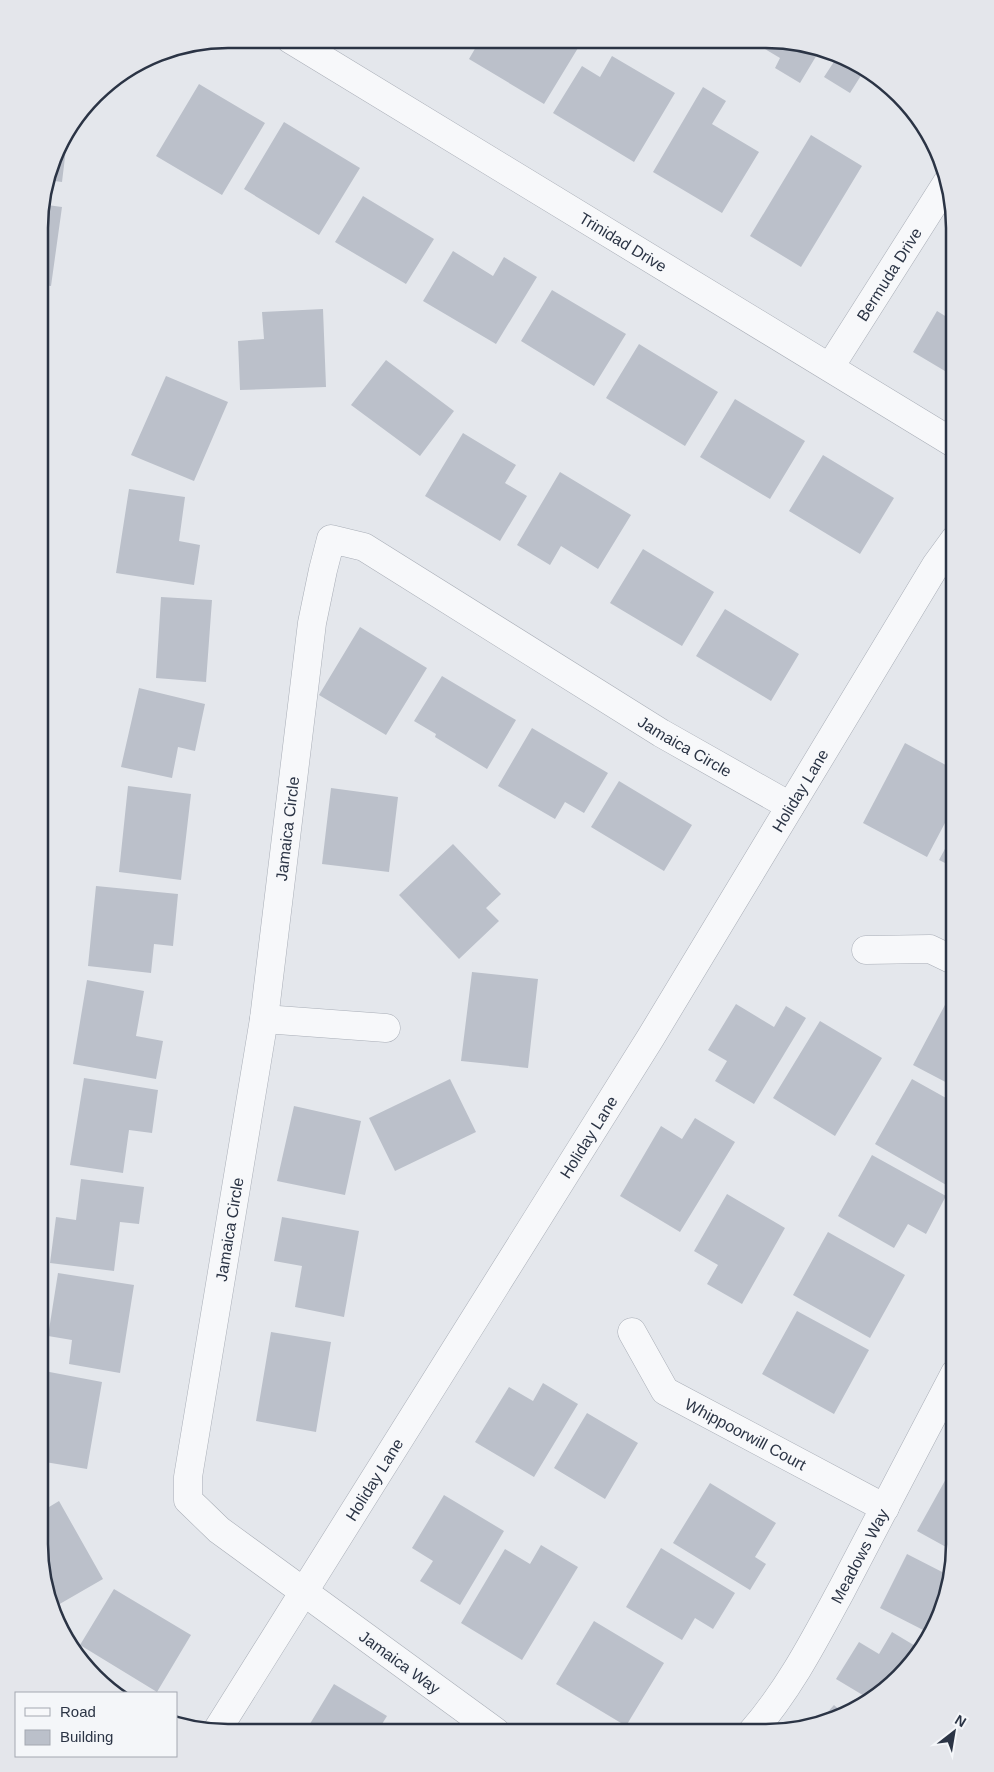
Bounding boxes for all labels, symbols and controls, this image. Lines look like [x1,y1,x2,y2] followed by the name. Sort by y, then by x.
[576,209,670,275] street label: Trinidad Drive
[854,225,925,324] street label: Bermuda Drive
[635,713,734,780] street label: Jamaica Circle
[769,746,832,835] street label: Holiday Lane
[273,775,302,882] street label: Jamaica Circle
[557,1093,621,1181] street label: Holiday Lane
[213,1176,247,1283] street label: Jamaica Circle
[682,1395,809,1474] street label: Whippoorwill Court
[343,1435,407,1524] street label: Holiday Lane
[828,1506,892,1606] street label: Meadows Way
[356,1627,443,1697] street label: Jamaica Way
[15,1692,178,1757] legend
[60,1703,96,1720] text: Road
[929,1707,979,1757] north arrow
[952,1711,969,1730] text: N
[60,1728,113,1745] text: Building

